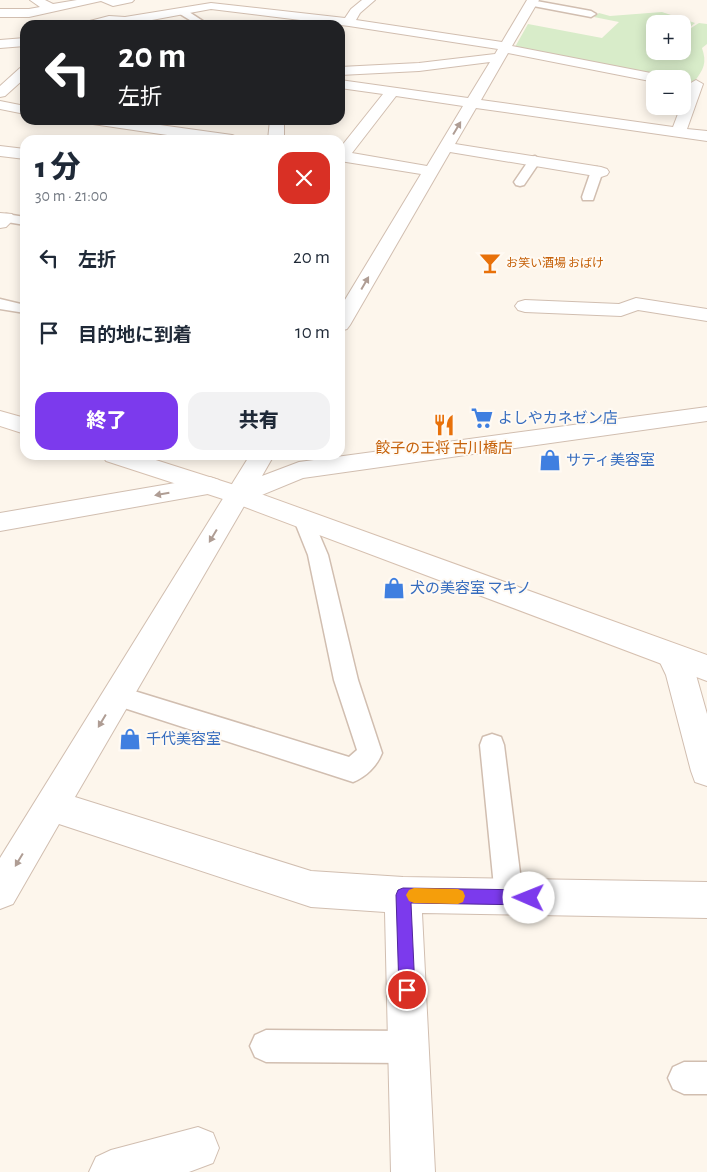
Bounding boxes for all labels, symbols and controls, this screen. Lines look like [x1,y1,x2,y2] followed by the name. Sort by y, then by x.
[646,15,691,115] map controls
[646,15,691,60] button: +
[118,39,186,74] text: 20 m
[35,40,100,105] icon: left
[646,70,691,115] button: −
[118,86,162,108] text: 左折
[452,121,461,134] one-way arrow
[278,152,330,204] button: close
[35,153,80,183] text: 1 分
[35,188,108,204] text: 30 m · 21:00
[35,244,63,272] icon: left
[293,248,330,267] text: 20 m
[477,250,503,276] bar icon: お笑い酒場 おばけ
[78,251,116,270] text: 左折
[506,256,604,269] place label: お笑い酒場 おばけ
[360,276,369,289] one-way arrow
[35,319,63,347] icon: arrive
[295,323,330,342] text: 10 m
[78,326,192,345] text: 目的地に到着
[35,392,178,450] button: 終了
[188,392,330,450] button: 共有
[469,405,495,431] supermarket icon: よしやカネゼン店
[498,410,618,426] place label: よしやカネゼン店
[431,412,457,438] restaurant icon: 餃子の王将 古川橋店
[375,440,513,456] place label: 餃子の王将 古川橋店
[537,447,563,473] shop icon: サティ美容室
[566,452,655,468] place label: サティ美容室
[154,491,170,499] one-way arrow
[208,530,217,543] one-way arrow
[381,575,407,601] shop icon: 犬の美容室 マキノ
[410,580,531,596] place label: 犬の美容室 マキノ
[98,715,107,728] one-way arrow
[117,726,143,752] shop icon: 千代美容室
[146,730,221,747] place label: 千代美容室
[14,854,23,867] one-way arrow
[502,871,554,923] position arrow
[386,969,428,1011] pin
[393,976,421,1004] icon: arrive

